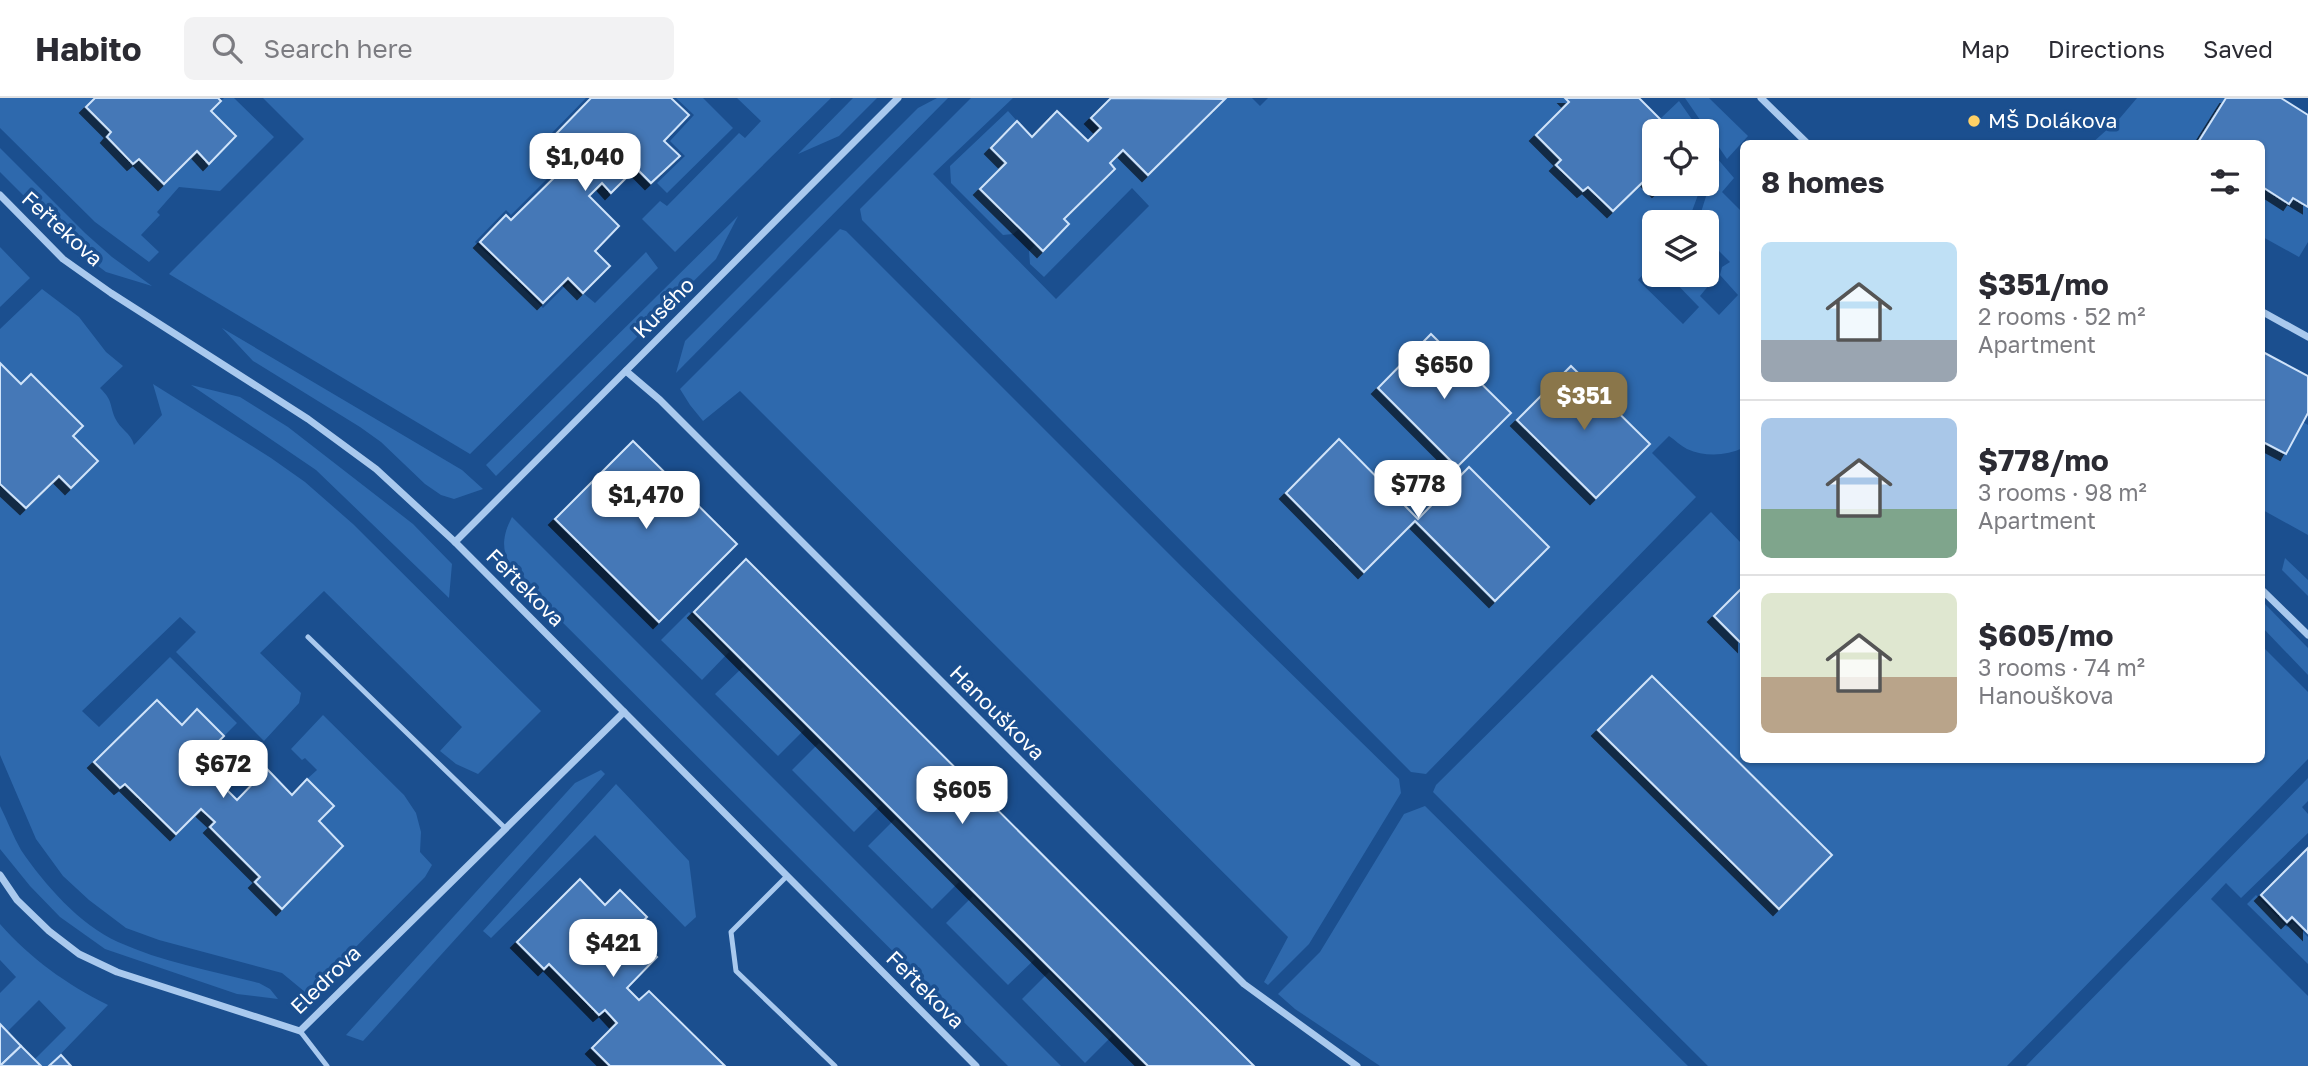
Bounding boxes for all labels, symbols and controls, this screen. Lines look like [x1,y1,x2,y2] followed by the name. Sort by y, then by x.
[184,17,674,80] search box
[35,29,142,68] text: Habito
[208,29,246,67] icon: search
[264,33,413,64] text: Search here
[1961,34,2010,63] text: Map
[2048,34,2165,63] text: Directions
[2203,34,2273,63] text: Saved
[1988,107,2117,133] place label: MŠ Dolákova
[1966,113,1982,129] marker: MŠ Dolákova
[1642,119,1719,287] map controls
[1642,119,1719,196] button: locate
[528,134,642,193] pin: $1,040
[546,142,624,170] text: $1,040
[2206,163,2244,201] icon: filters
[1761,164,1885,200] text: 8 homes
[17,185,108,271] street label: Feřtekova
[1642,210,1719,287] button: layers
[1978,266,2109,302] text: $351/mo
[1817,270,1901,354] icon: home
[627,271,699,343] street label: Kusého
[1978,302,2145,330] text: 2 rooms · 52 m²
[1978,330,2096,358] text: Apartment
[1403,342,1485,401] pin: $650
[1415,350,1474,378] text: $650
[1543,372,1625,432] pin: $351
[1556,381,1612,409] text: $351
[1978,442,2109,478] text: $778/mo
[1817,446,1901,530] icon: home
[1377,460,1459,520] pin: $778
[1390,469,1446,497] text: $778
[589,472,703,531] pin: $1,470
[1978,478,2147,506] text: 3 rooms · 98 m²
[608,480,684,508] text: $1,470
[1978,506,2096,534] text: Apartment
[481,543,570,632] street label: Feřtekova
[1978,617,2114,653] text: $605/mo
[1817,621,1901,705] icon: home
[1978,653,2145,681] text: 3 rooms · 74 m²
[945,659,1051,765] street label: Hanouškova
[1978,681,2114,709] text: Hanouškova
[182,740,264,800] pin: $672
[195,749,251,777] text: $672
[921,766,1003,826] pin: $605
[933,775,992,803] text: $605
[572,920,654,979] pin: $421
[585,928,641,956] text: $421
[285,940,366,1019] street label: Eledrova
[881,945,970,1034] street label: Feřtekova

